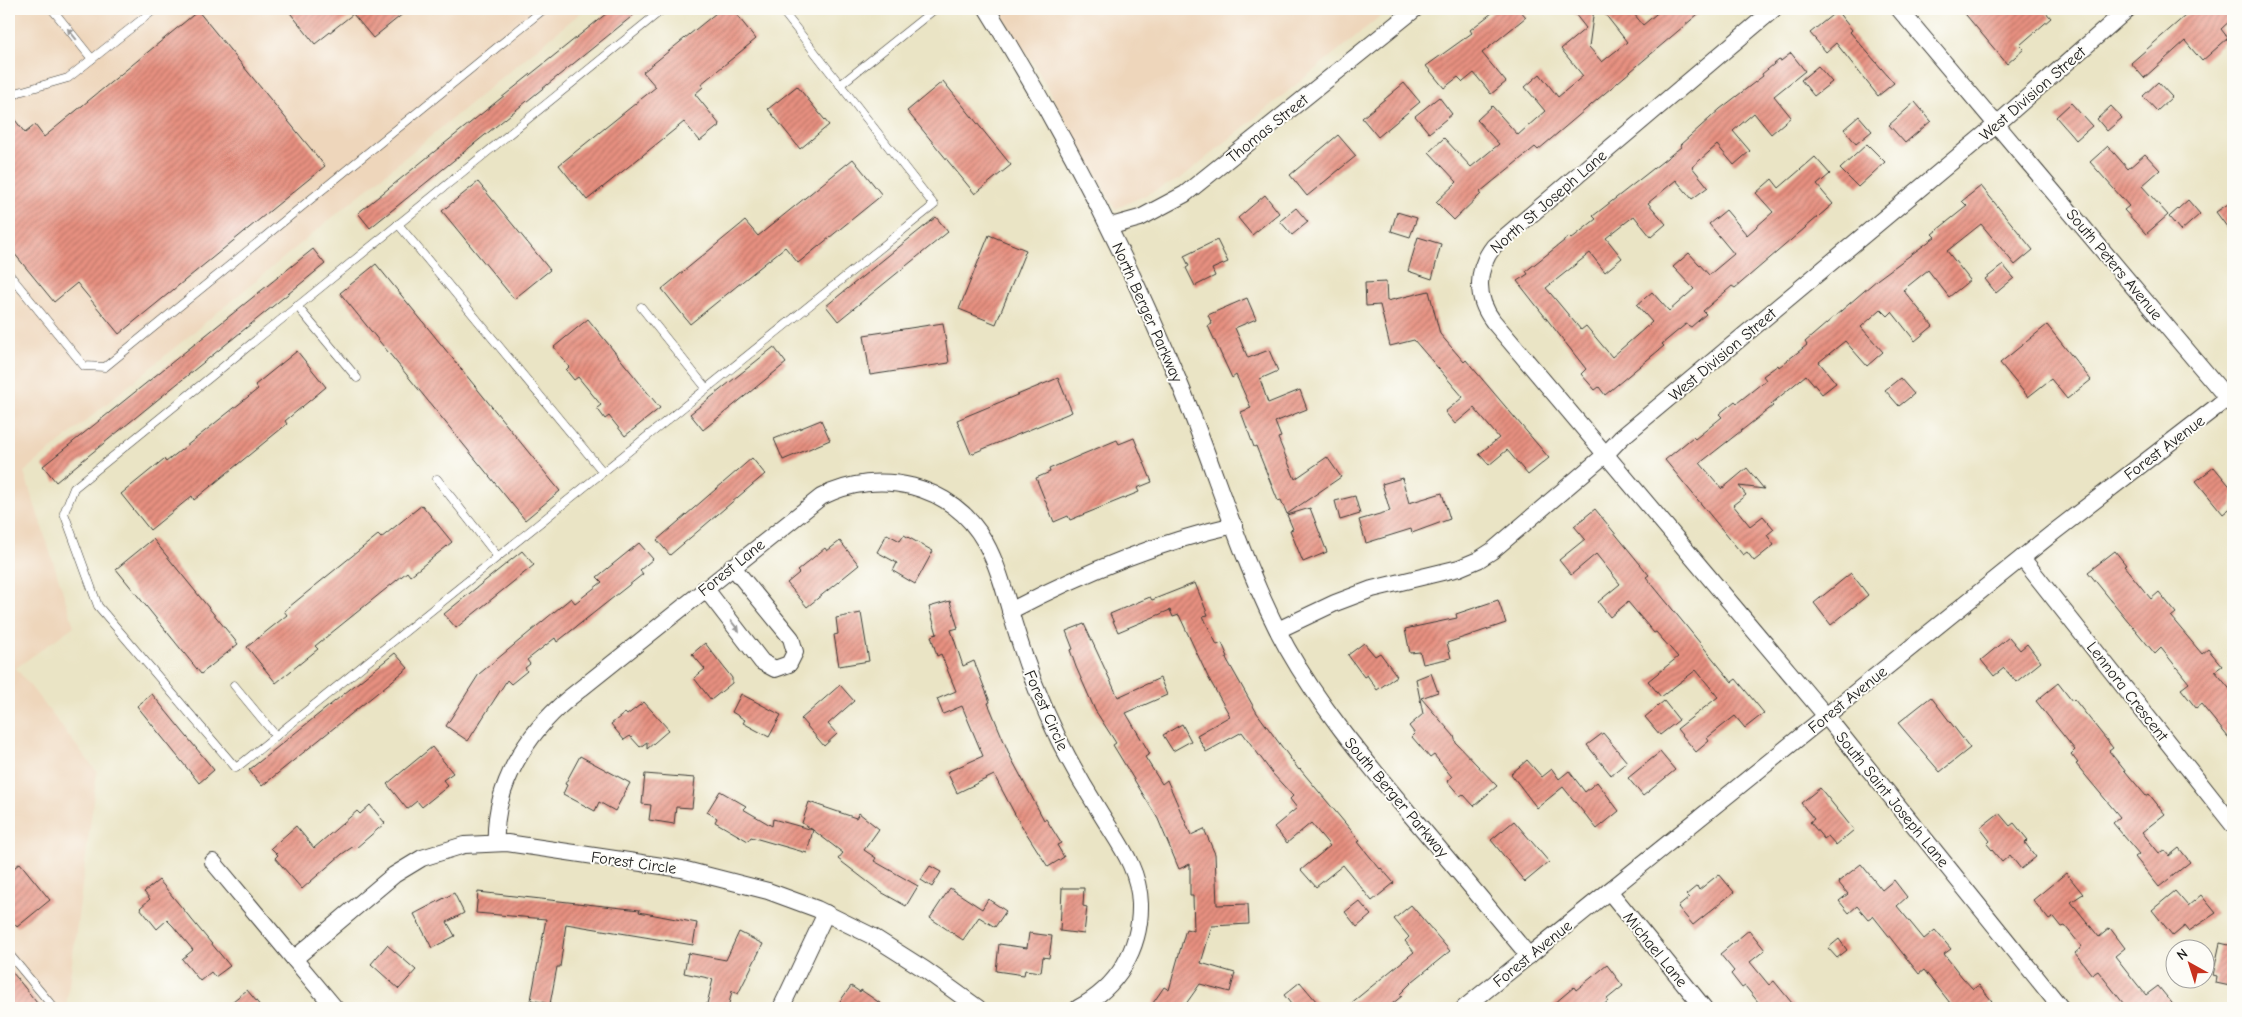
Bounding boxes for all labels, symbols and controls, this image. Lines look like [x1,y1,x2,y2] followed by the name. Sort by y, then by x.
[67,28,78,41] one-way arrow
[1976,43,2090,145] street label: West Division Street
[1224,90,1312,167] street label: Thomas Street
[1487,146,1610,257] street label: North St Joseph Lane
[2063,205,2166,324] street label: South Peters Avenue
[1108,240,1186,386] street label: North Berger Parkway
[1665,304,1780,405] street label: West Division Street
[2121,412,2208,484] street label: Forest Avenue
[695,536,768,600] street label: Forest Lane
[730,619,740,633] one-way arrow
[2083,638,2172,745] street label: Lennora Crescent
[1805,663,1891,737] street label: Forest Avenue
[1020,667,1072,753] street label: Forest Circle
[1832,728,1952,871] street label: South Saint Joseph Lane
[1341,734,1452,862] street label: South Berger Parkway
[590,848,678,878] street label: Forest Circle
[1620,908,1691,991] street label: Michael Lane
[1490,917,1576,991] street label: Forest Avenue
[2164,940,2214,990] north arrow
[2173,945,2191,964] text: N

